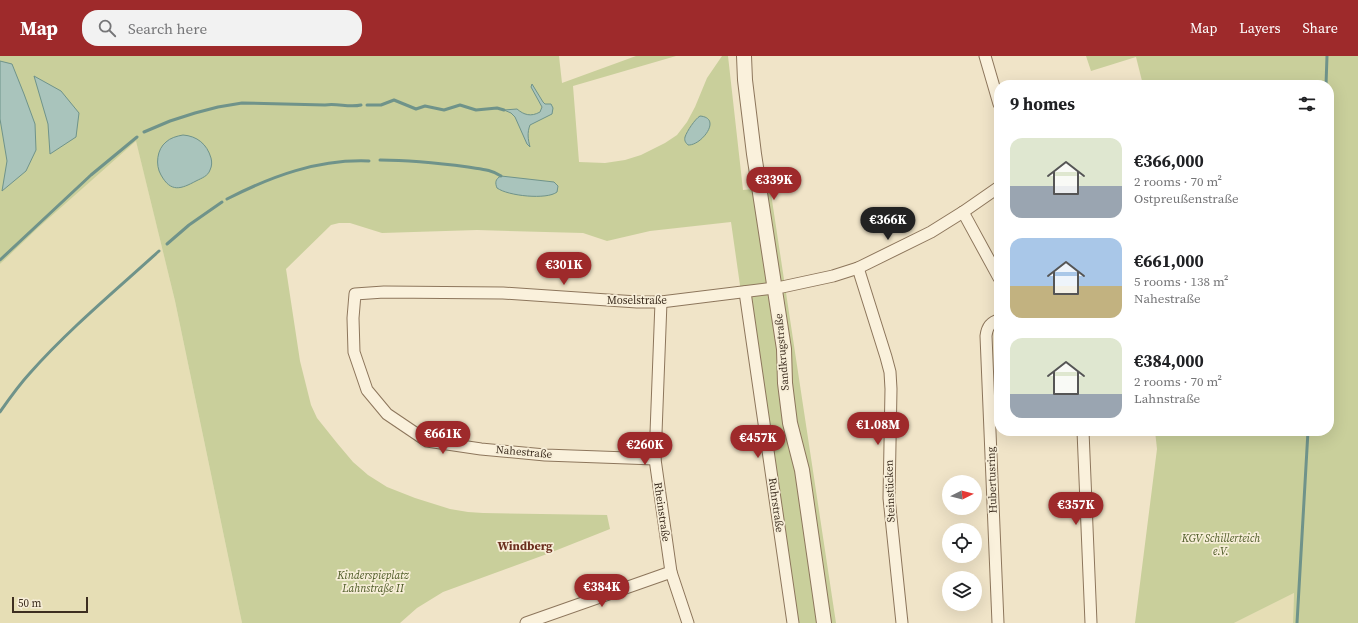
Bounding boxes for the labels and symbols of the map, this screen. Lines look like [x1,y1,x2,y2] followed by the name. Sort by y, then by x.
[746,167,802,201] pin: €339K
[860,207,916,241] pin: €366K
[536,252,592,286] pin: €301K
[607,293,667,308] street label: Moselstraße
[771,312,793,391] street label: Sandkrugstraße
[845,412,911,446] pin: €1.08M
[415,421,471,455] pin: €661K
[730,425,786,459] pin: €457K
[617,432,673,466] pin: €260K
[495,442,553,462] street label: Nahestraße
[983,446,1001,514] street label: Hubertusring
[881,459,899,523] street label: Steinstücken
[942,475,982,515] north arrow
[765,477,787,534] street label: Ruhrstraße
[650,481,674,543] street label: Rheinstraße
[1048,492,1104,526] pin: €357K
[1181,531,1260,559] park label: KGV Schillerteich e.V.
[497,538,553,554] district label: Windberg
[336,568,410,596] park label: Kinderspieplatz Lahnstraße II
[574,574,630,608] pin: €384K
[12,595,88,614] scale bar

